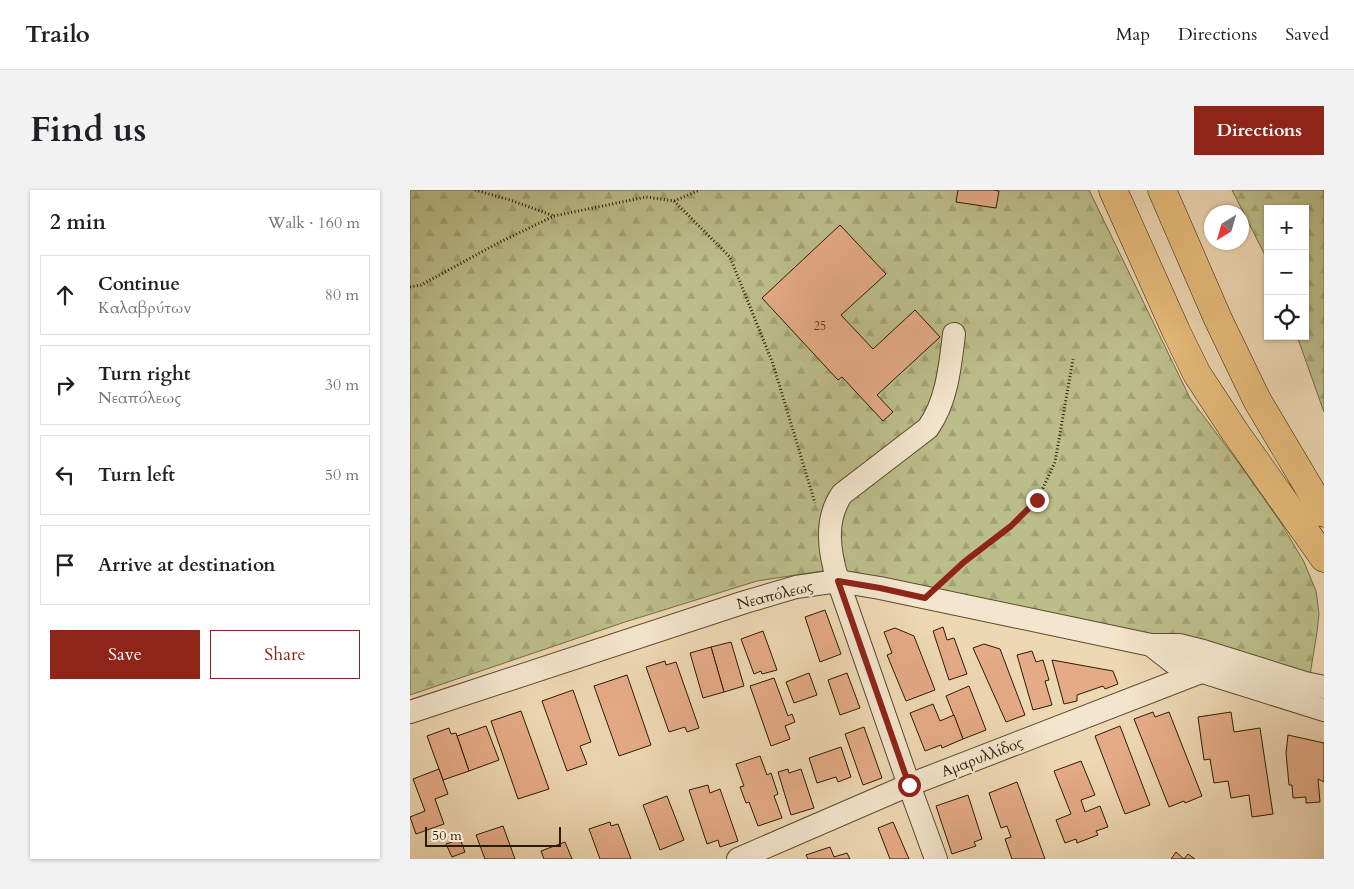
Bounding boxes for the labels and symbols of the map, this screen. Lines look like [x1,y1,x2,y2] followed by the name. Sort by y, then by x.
[1204,205,1249,250] north arrow
[814,318,826,334] house number: 25
[1026,489,1049,512] route end
[735,576,816,614] street label: Νεαπόλεως
[938,732,1026,782] street label: Αμαρυλλίδος
[898,774,921,797] route start
[425,824,561,847] scale bar

